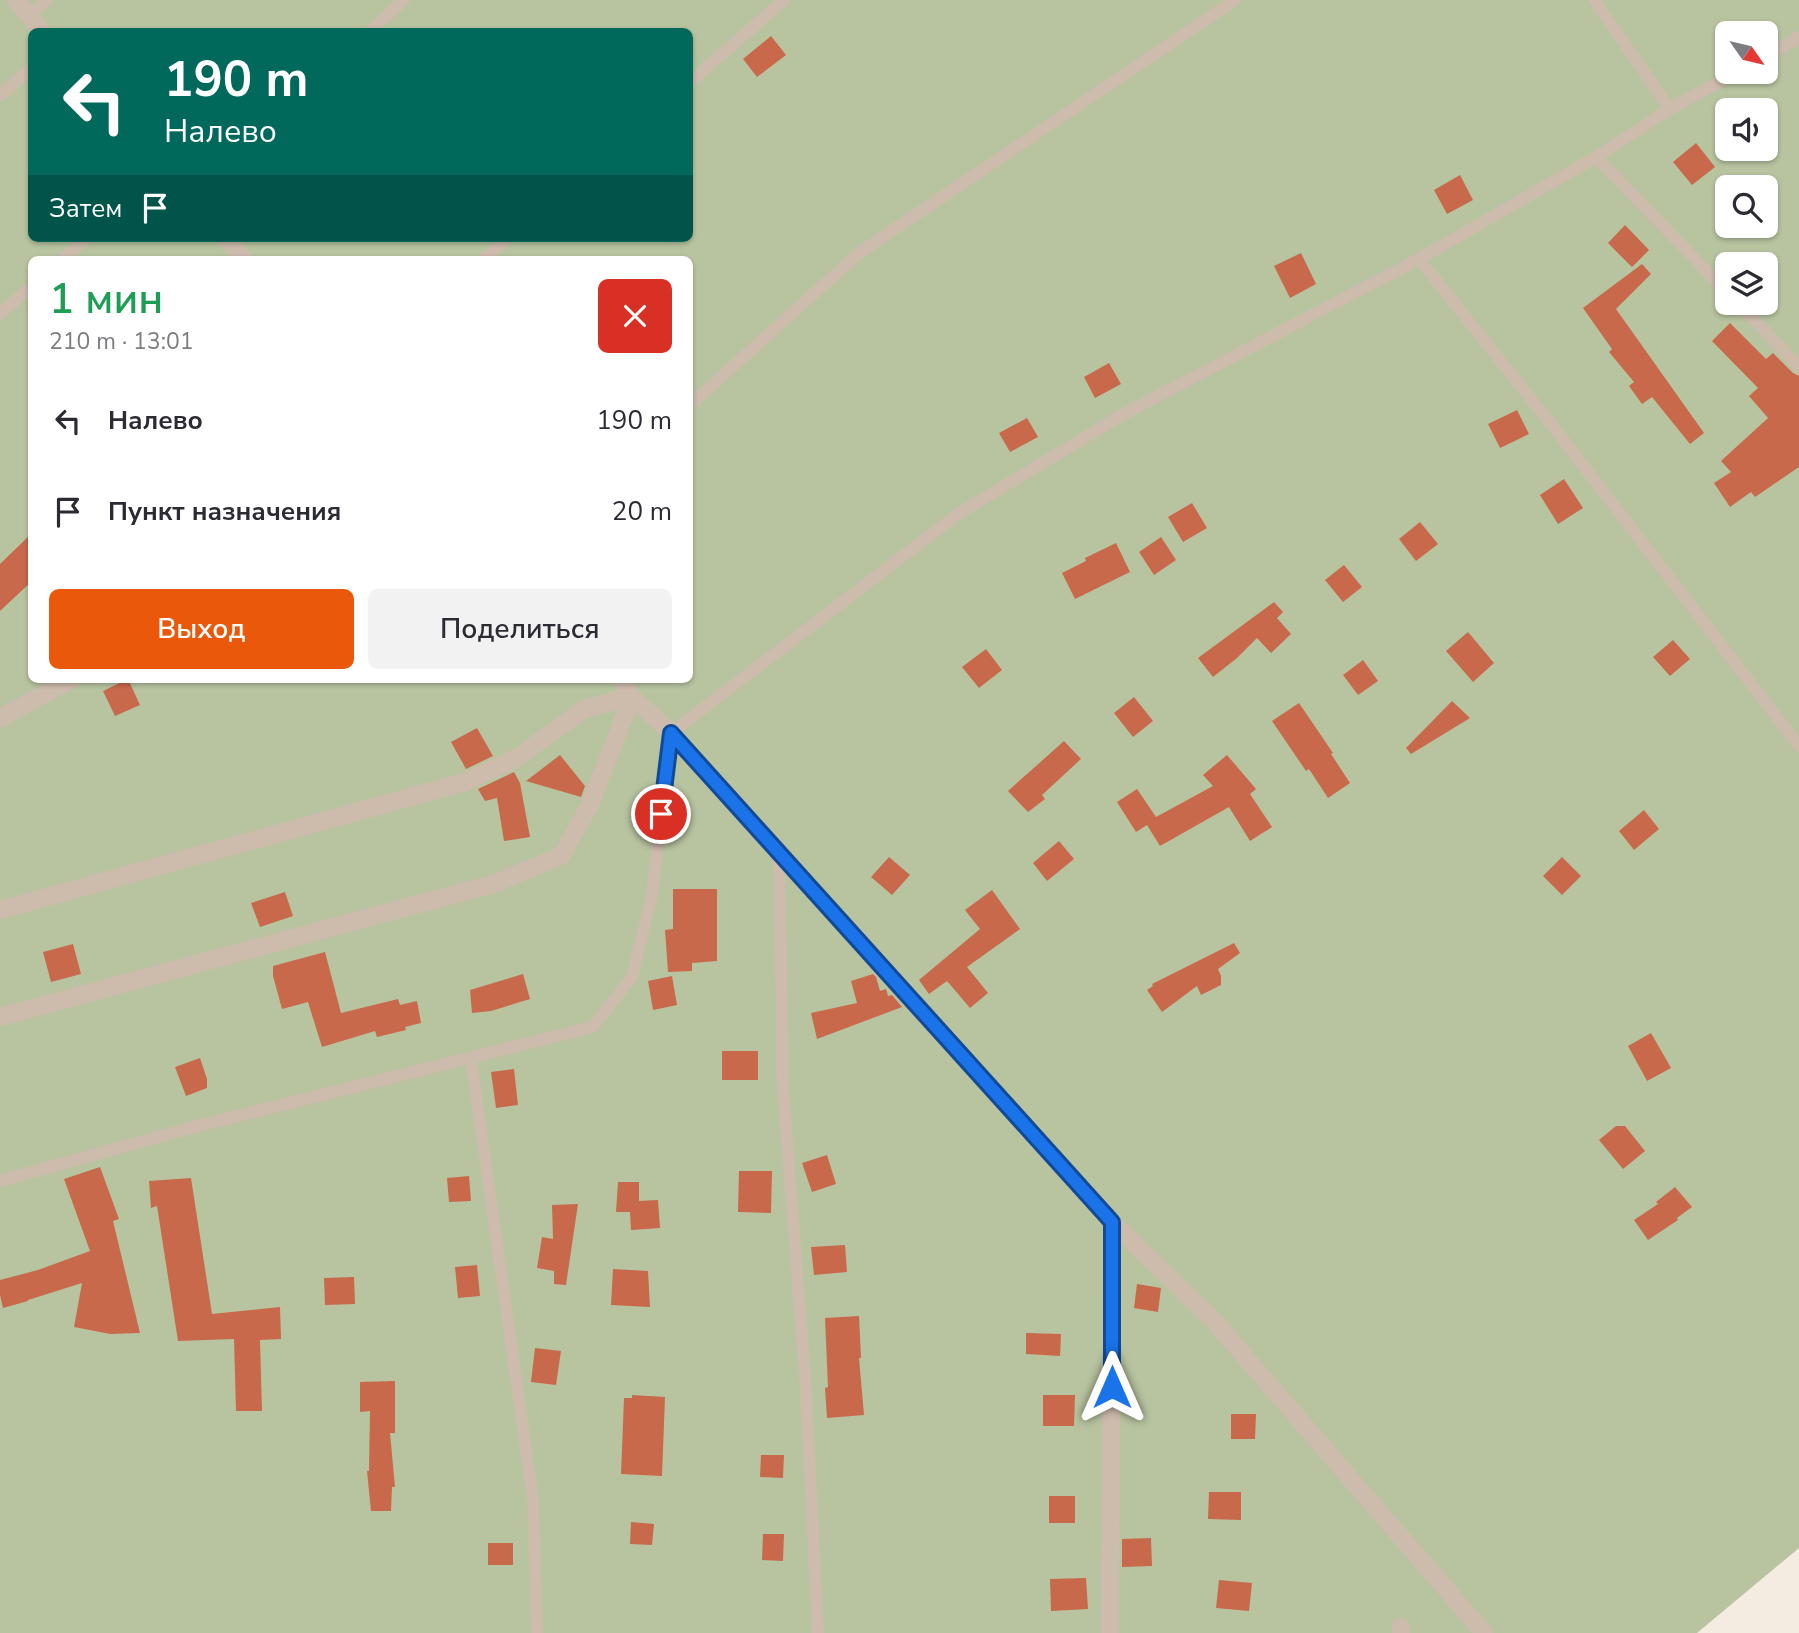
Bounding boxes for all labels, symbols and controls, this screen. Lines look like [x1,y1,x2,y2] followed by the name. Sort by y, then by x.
[1715,21,1778,84] north arrow
[1715,21,1778,315] map controls
[164,46,308,113] text: 190 m
[49,56,140,147] icon: left
[1715,98,1778,161] button: sound
[164,110,277,153] text: Налево
[1715,175,1778,238] button: search
[136,189,174,227] icon: arrive
[49,191,122,226] text: Затем
[1715,252,1778,315] button: layers
[49,271,163,328] text: 1 мин
[598,279,672,353] button: close
[49,326,194,357] text: 210 m · 13:01
[49,402,87,440] icon: left
[108,403,203,438] text: Налево
[596,403,672,438] text: 190 m
[49,493,87,531] icon: arrive
[108,494,341,529] text: Пункт назначения
[612,494,672,529] text: 20 m
[49,589,354,669] button: Выход
[368,589,672,669] button: Поделиться
[631,784,691,844] pin
[642,795,680,833] icon: arrive
[1075,1350,1149,1424] position arrow

